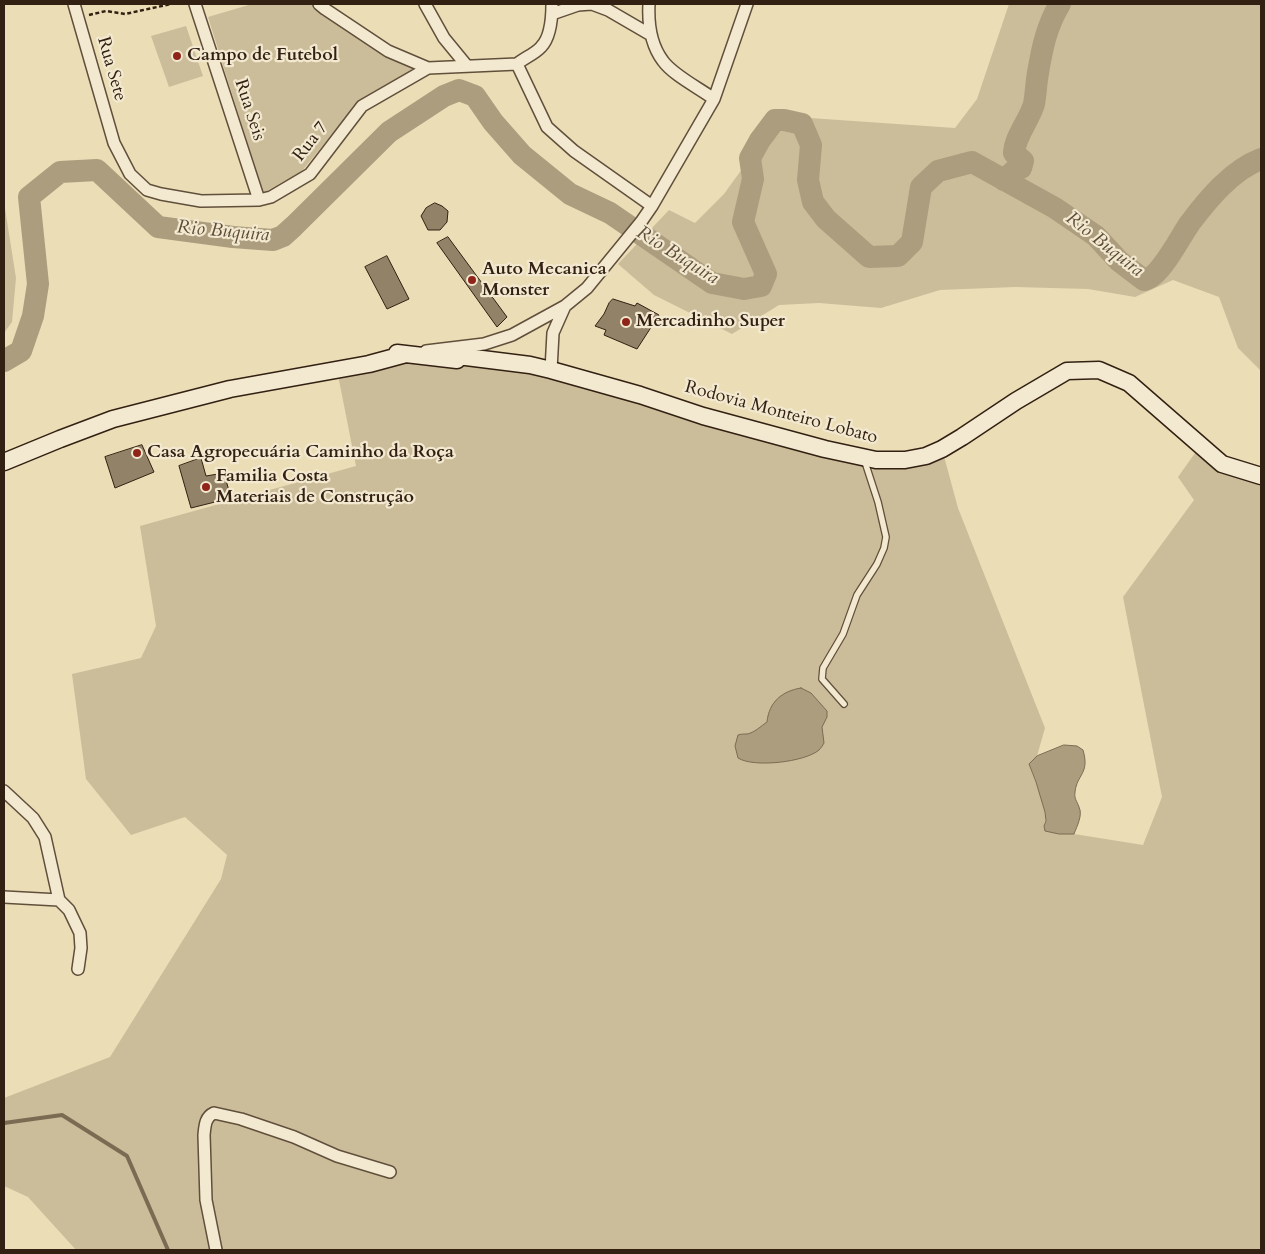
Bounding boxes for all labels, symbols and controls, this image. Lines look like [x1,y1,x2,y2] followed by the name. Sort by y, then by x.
[92,34,130,104] street label: Rua Sete
[187,45,338,67] place label: Campo de Futebol
[171,50,183,62] marker: Campo de Futebol
[229,77,269,143] street label: Rua Seis
[289,118,333,166] street label: Rua 7
[1061,208,1147,282] water label: Rio Buquira
[176,217,270,247] water label: Rio Buquira
[632,222,722,290] water label: Rio Buquira
[482,259,607,302] place label: Auto Mecanica Monster
[466,274,478,286] marker: Auto Mecanica Monster
[636,311,785,333] place label: Mercadinho Super
[620,316,632,328] marker: Mercadinho Super
[682,377,880,449] street label: Rodovia Monteiro Lobato
[147,442,454,464] place label: Casa Agropecuária Caminho da Roça
[131,447,143,459] marker: Casa Agropecuária Caminho da Roça
[216,466,414,508] place label: Familia Costa Materiais de Construção
[200,481,212,493] marker: Familia Costa Materiais de Construção

